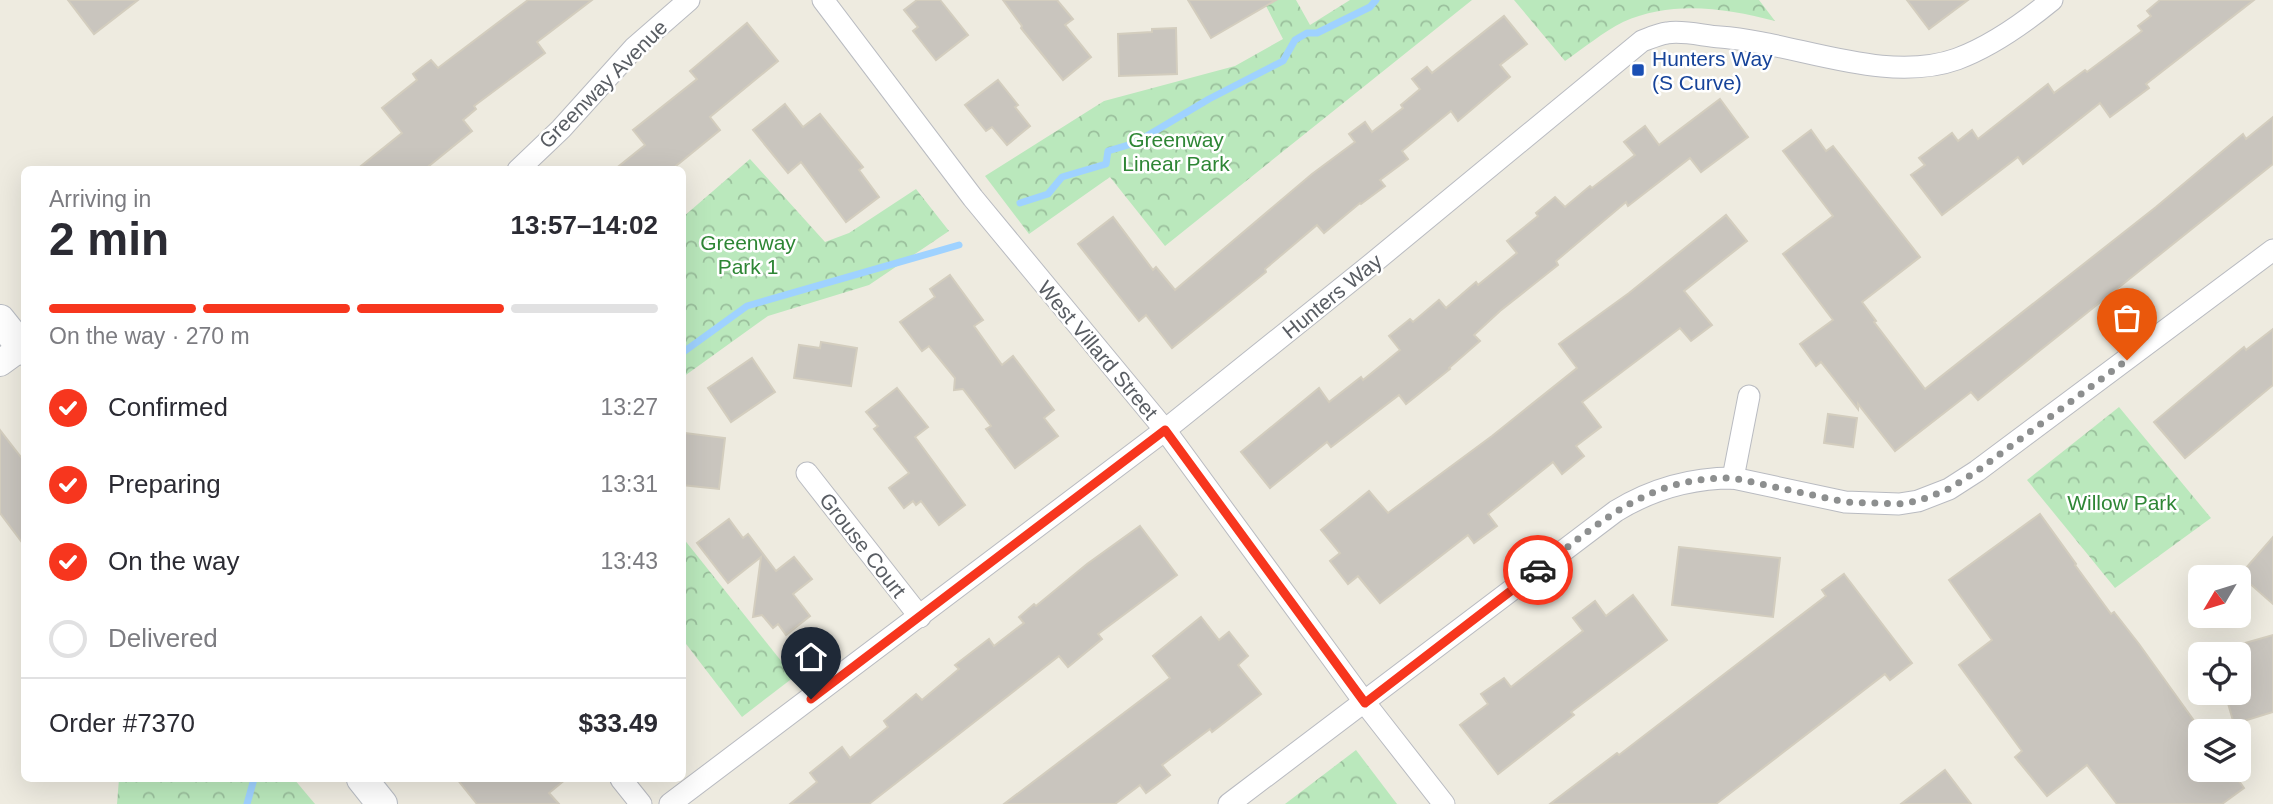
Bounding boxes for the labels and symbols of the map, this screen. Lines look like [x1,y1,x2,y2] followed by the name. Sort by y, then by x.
[534,15,672,153] street label: Greenway Avenue
[1652,47,1773,94] place label: Hunters Way (S Curve)
[1630,62,1646,78] marker: Hunters Way (S Curve)
[1122,128,1230,175] park label: Greenway Linear Park
[700,231,796,278] park label: Greenway Park 1
[1278,249,1386,343] street label: Hunters Way
[1034,276,1163,424] street label: West Villard Street
[2097,288,2157,360] pin
[815,488,911,602] street label: Grouse Court
[2067,491,2177,514] park label: Willow Park
[1503,535,1573,605] courier
[2188,565,2250,628] north arrow
[781,627,841,699] pin

